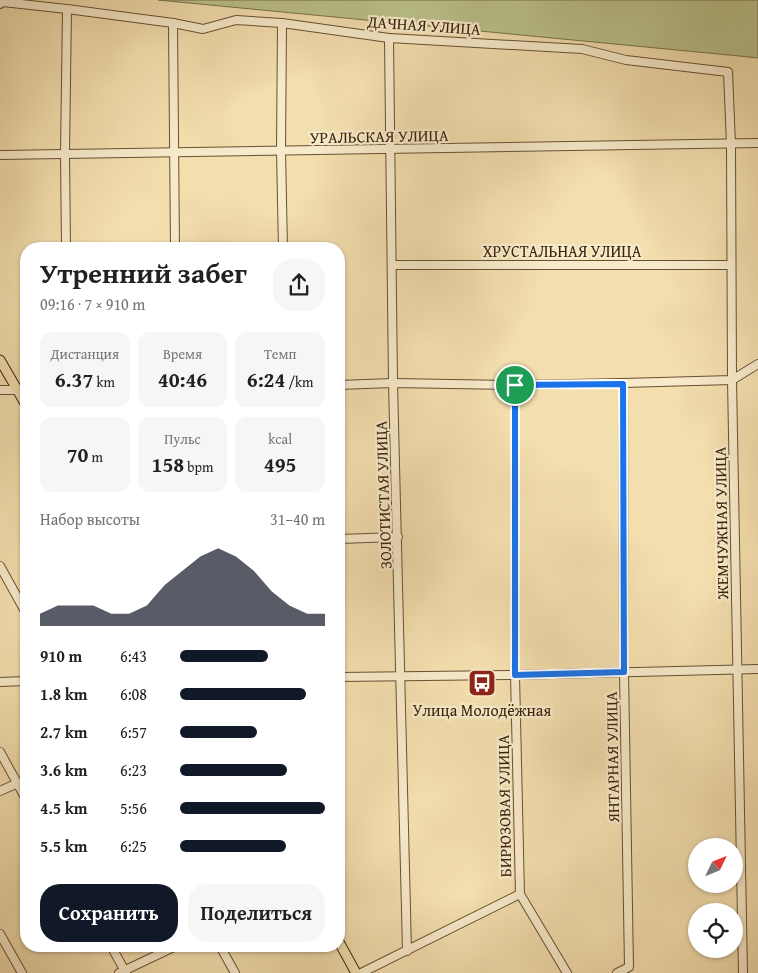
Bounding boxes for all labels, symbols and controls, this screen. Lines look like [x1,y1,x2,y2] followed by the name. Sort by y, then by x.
[365,9,482,41] street label: ДАЧНАЯ УЛИЦА
[309,123,449,149] street label: УРАЛЬСКАЯ УЛИЦА
[483,239,642,263] street label: ХРУСТАЛЬНАЯ УЛИЦА
[40,252,247,293] text: Утренний забег
[273,259,325,311] button: share
[40,292,145,316] text: 09:16 · 7 × 910 m
[51,344,119,364] text: Дистанция
[163,344,202,364] text: Время
[264,344,296,364] text: Темп
[55,364,93,395] text: 6.37
[158,364,207,395] text: 40:46
[247,364,285,395] text: 6:24
[494,364,536,406] pin
[501,371,529,399] icon: arrive
[93,372,115,392] text: km
[285,372,314,392] text: /km
[368,420,398,570] street label: ЗОЛОТИСТАЯ УЛИЦА
[164,429,201,449] text: Пульс
[268,429,292,449] text: kcal
[67,439,88,470] text: 70
[708,446,734,600] street label: ЖЕМЧУЖНАЯ УЛИЦА
[88,447,103,467] text: m
[152,449,184,480] text: 158
[264,449,296,480] text: 495
[184,457,213,477] text: bpm
[40,507,140,531] text: Набор высоты
[270,507,325,531] text: 31–40 m
[40,644,82,668] text: 910 m
[120,644,147,668] text: 6:43
[467,668,497,698] bus stop icon: Улица Молодёжная
[40,682,87,706] text: 1.8 km
[120,682,147,706] text: 6:08
[599,691,625,824] street label: ЯНТАРНАЯ УЛИЦА
[413,698,551,722] place label: Улица Молодёжная
[40,720,87,744] text: 2.7 km
[120,720,147,744] text: 6:57
[491,734,517,877] street label: БИРЮЗОВАЯ УЛИЦА
[40,758,87,782] text: 3.6 km
[120,758,147,782] text: 6:23
[40,796,87,820] text: 4.5 km
[120,796,147,820] text: 5:56
[40,834,87,858] text: 5.5 km
[120,834,147,858] text: 6:25
[688,838,742,892] north arrow
[688,838,743,958] map controls
[40,884,178,942] button: Сохранить
[188,884,325,942] button: Поделиться
[688,903,743,958] button: locate

